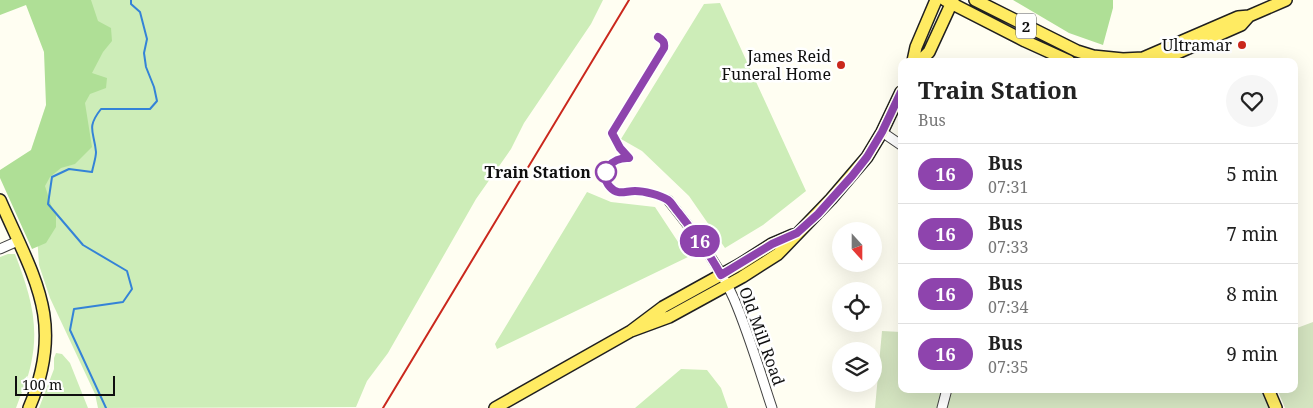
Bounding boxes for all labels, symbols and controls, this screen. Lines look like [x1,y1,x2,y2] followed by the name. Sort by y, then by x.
[1016,14,1036,38] road number: 2
[1162,34,1232,56] place label: Ultramar
[1236,39,1248,51] marker: Ultramar
[722,45,831,85] place label: James Reid Funeral Home
[835,59,847,71] marker: James Reid Funeral Home
[918,73,1078,106] text: Train Station
[1226,75,1278,127] button: heart
[918,109,946,131] text: Bus
[988,150,1023,176] text: Bus
[484,161,591,183] place label: Train Station
[595,161,617,183] marker: Train Station
[1226,161,1278,187] text: 5 min
[935,162,956,186] text: 16
[988,176,1028,198] text: 07:31
[988,210,1023,236] text: Bus
[1226,221,1278,247] text: 7 min
[832,222,882,272] north arrow
[832,222,882,392] map controls
[935,222,956,246] text: 16
[678,225,722,257] line badge: 16
[690,229,710,253] text: 16
[988,236,1028,258] text: 07:33
[988,270,1023,296] text: Bus
[1226,281,1278,307] text: 8 min
[832,282,882,332] button: locate
[935,282,956,306] text: 16
[734,284,790,389] street label: Old Mill Road
[988,296,1028,318] text: 07:34
[988,330,1023,356] text: Bus
[1226,341,1278,367] text: 9 min
[832,342,882,392] button: layers
[935,342,956,366] text: 16
[988,356,1028,378] text: 07:35
[15,373,115,396] scale bar
[22,375,62,394] text: 100 m

